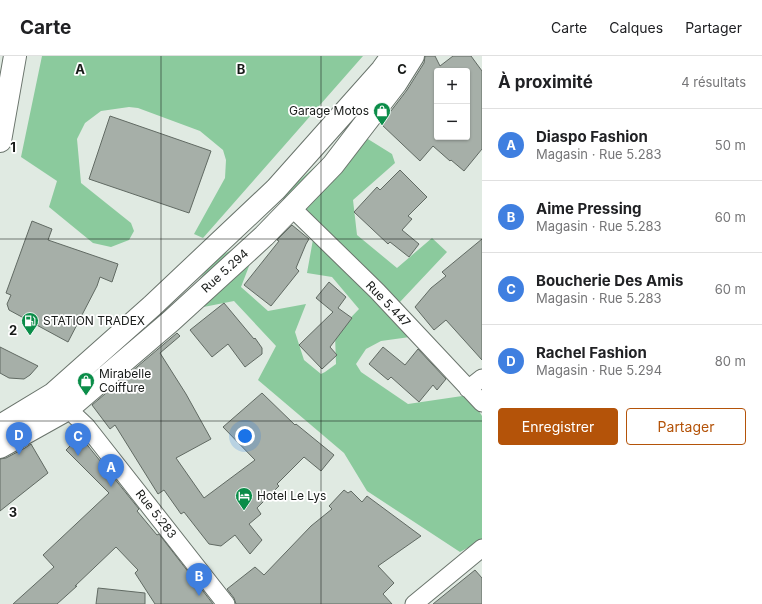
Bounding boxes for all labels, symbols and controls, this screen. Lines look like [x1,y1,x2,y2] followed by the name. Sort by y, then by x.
[20,16,71,39] text: Carte
[551,19,587,36] text: Carte
[609,19,663,36] text: Calques
[685,19,742,36] text: Partager
[75,61,85,77] text: A
[237,61,246,77] text: B
[397,61,407,77] text: C
[434,68,470,140] map controls
[434,68,470,104] button: +
[498,72,593,92] text: À proximité
[681,74,746,90] text: 4 résultats
[372,101,392,126] shop icon: Garage Motos
[289,103,369,118] place label: Garage Motos
[434,104,470,140] button: −
[536,127,648,146] text: Diaspo Fashion
[506,137,516,153] text: A
[715,137,746,153] text: 50 m
[10,139,16,155] text: 1
[536,146,662,162] text: Magasin · Rue 5.283
[536,199,642,218] text: Aime Pressing
[507,209,515,225] text: B
[715,209,746,225] text: 60 m
[536,218,662,234] text: Magasin · Rue 5.283
[198,245,251,296] street label: Rue 5.294
[536,271,683,290] text: Boucherie Des Amis
[363,278,414,330] street label: Rue 5.447
[506,281,516,297] text: C
[715,281,746,297] text: 60 m
[536,290,662,306] text: Magasin · Rue 5.283
[20,311,40,336] fuel station icon: STATION TRADEX
[43,313,145,328] place label: STATION TRADEX
[9,322,17,338] text: 2
[536,343,647,362] text: Rachel Fashion
[506,353,516,369] text: D
[715,353,746,369] text: 80 m
[536,362,662,378] text: Magasin · Rue 5.294
[99,366,151,395] place label: Mirabelle Coiffure
[76,371,96,396] shop icon: Mirabelle Coiffure
[498,408,618,445] button: Enregistrer
[626,408,746,445] button: Partager
[6,422,32,455] pin: D
[65,423,91,456] pin: C
[235,426,255,446] your location
[98,454,124,487] pin: A
[133,486,180,541] street label: Rue 5.283
[234,486,254,511] hotel icon: Hotel Le Lys
[257,488,326,503] place label: Hotel Le Lys
[9,504,17,520] text: 3
[186,563,212,596] pin: B

